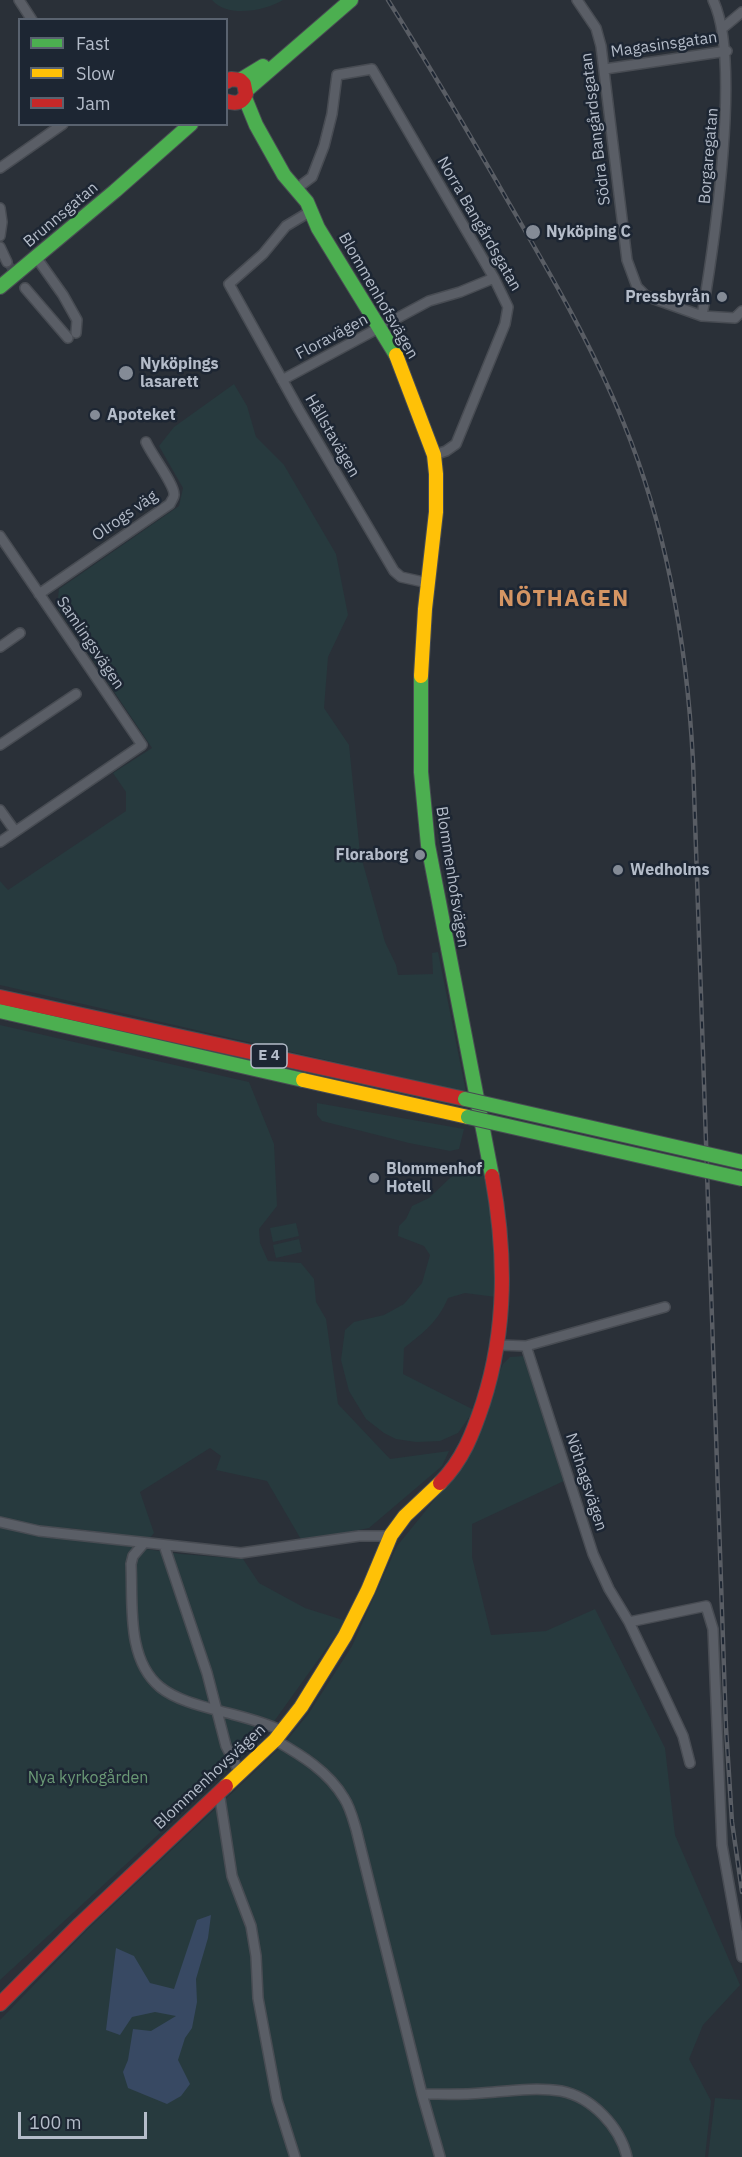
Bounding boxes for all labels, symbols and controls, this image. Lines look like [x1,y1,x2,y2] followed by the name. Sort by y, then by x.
[18,18,228,126] legend
[610,28,718,62] street label: Magasinsgatan
[76,32,110,55] text: Fast
[577,52,615,206] street label: Södra Bangårdsgatan
[76,62,115,85] text: Slow
[76,92,111,115] text: Jam
[695,107,723,205] street label: Borgaregatan
[433,153,525,295] street label: Norra Bangårdsgatan
[20,178,102,252] street label: Brunnsgatan
[546,222,631,242] place label: Nyköping C
[524,223,542,241] marker: Nyköping C
[334,229,422,363] street label: Blommenhofsvägen
[625,287,710,307] place label: Pressbyrån
[715,290,729,304] marker: Pressbyrån
[293,310,371,364] street label: Floravägen
[140,354,219,392] place label: Nyköpings lasarett
[117,364,135,382] marker: Nyköpings lasarett
[301,391,363,481] street label: Hållstavägen
[107,405,176,425] place label: Apoteket
[88,408,102,422] marker: Apoteket
[89,487,161,545] street label: Olrogs väg
[498,587,630,613] district label: NÖTHAGEN
[52,593,128,693] street label: Samlingsvägen
[431,805,473,949] street label: Blommenhofsvägen
[336,845,408,865] place label: Floraborg
[413,848,427,862] marker: Floraborg
[630,860,710,880] place label: Wedholms
[611,863,625,877] marker: Wedholms
[251,1044,287,1068] road number: E 4
[386,1159,482,1197] place label: Blommenhof Hotell
[367,1171,381,1185] marker: Blommenhof Hotell
[561,1431,611,1533] street label: Nöthagsvägen
[150,1720,270,1834] street label: Blommenhovsvägen
[28,1768,148,1788] park label: Nya kyrkogården
[21,2100,150,2138] scale bar
[29,2111,81,2134] text: 100 m

